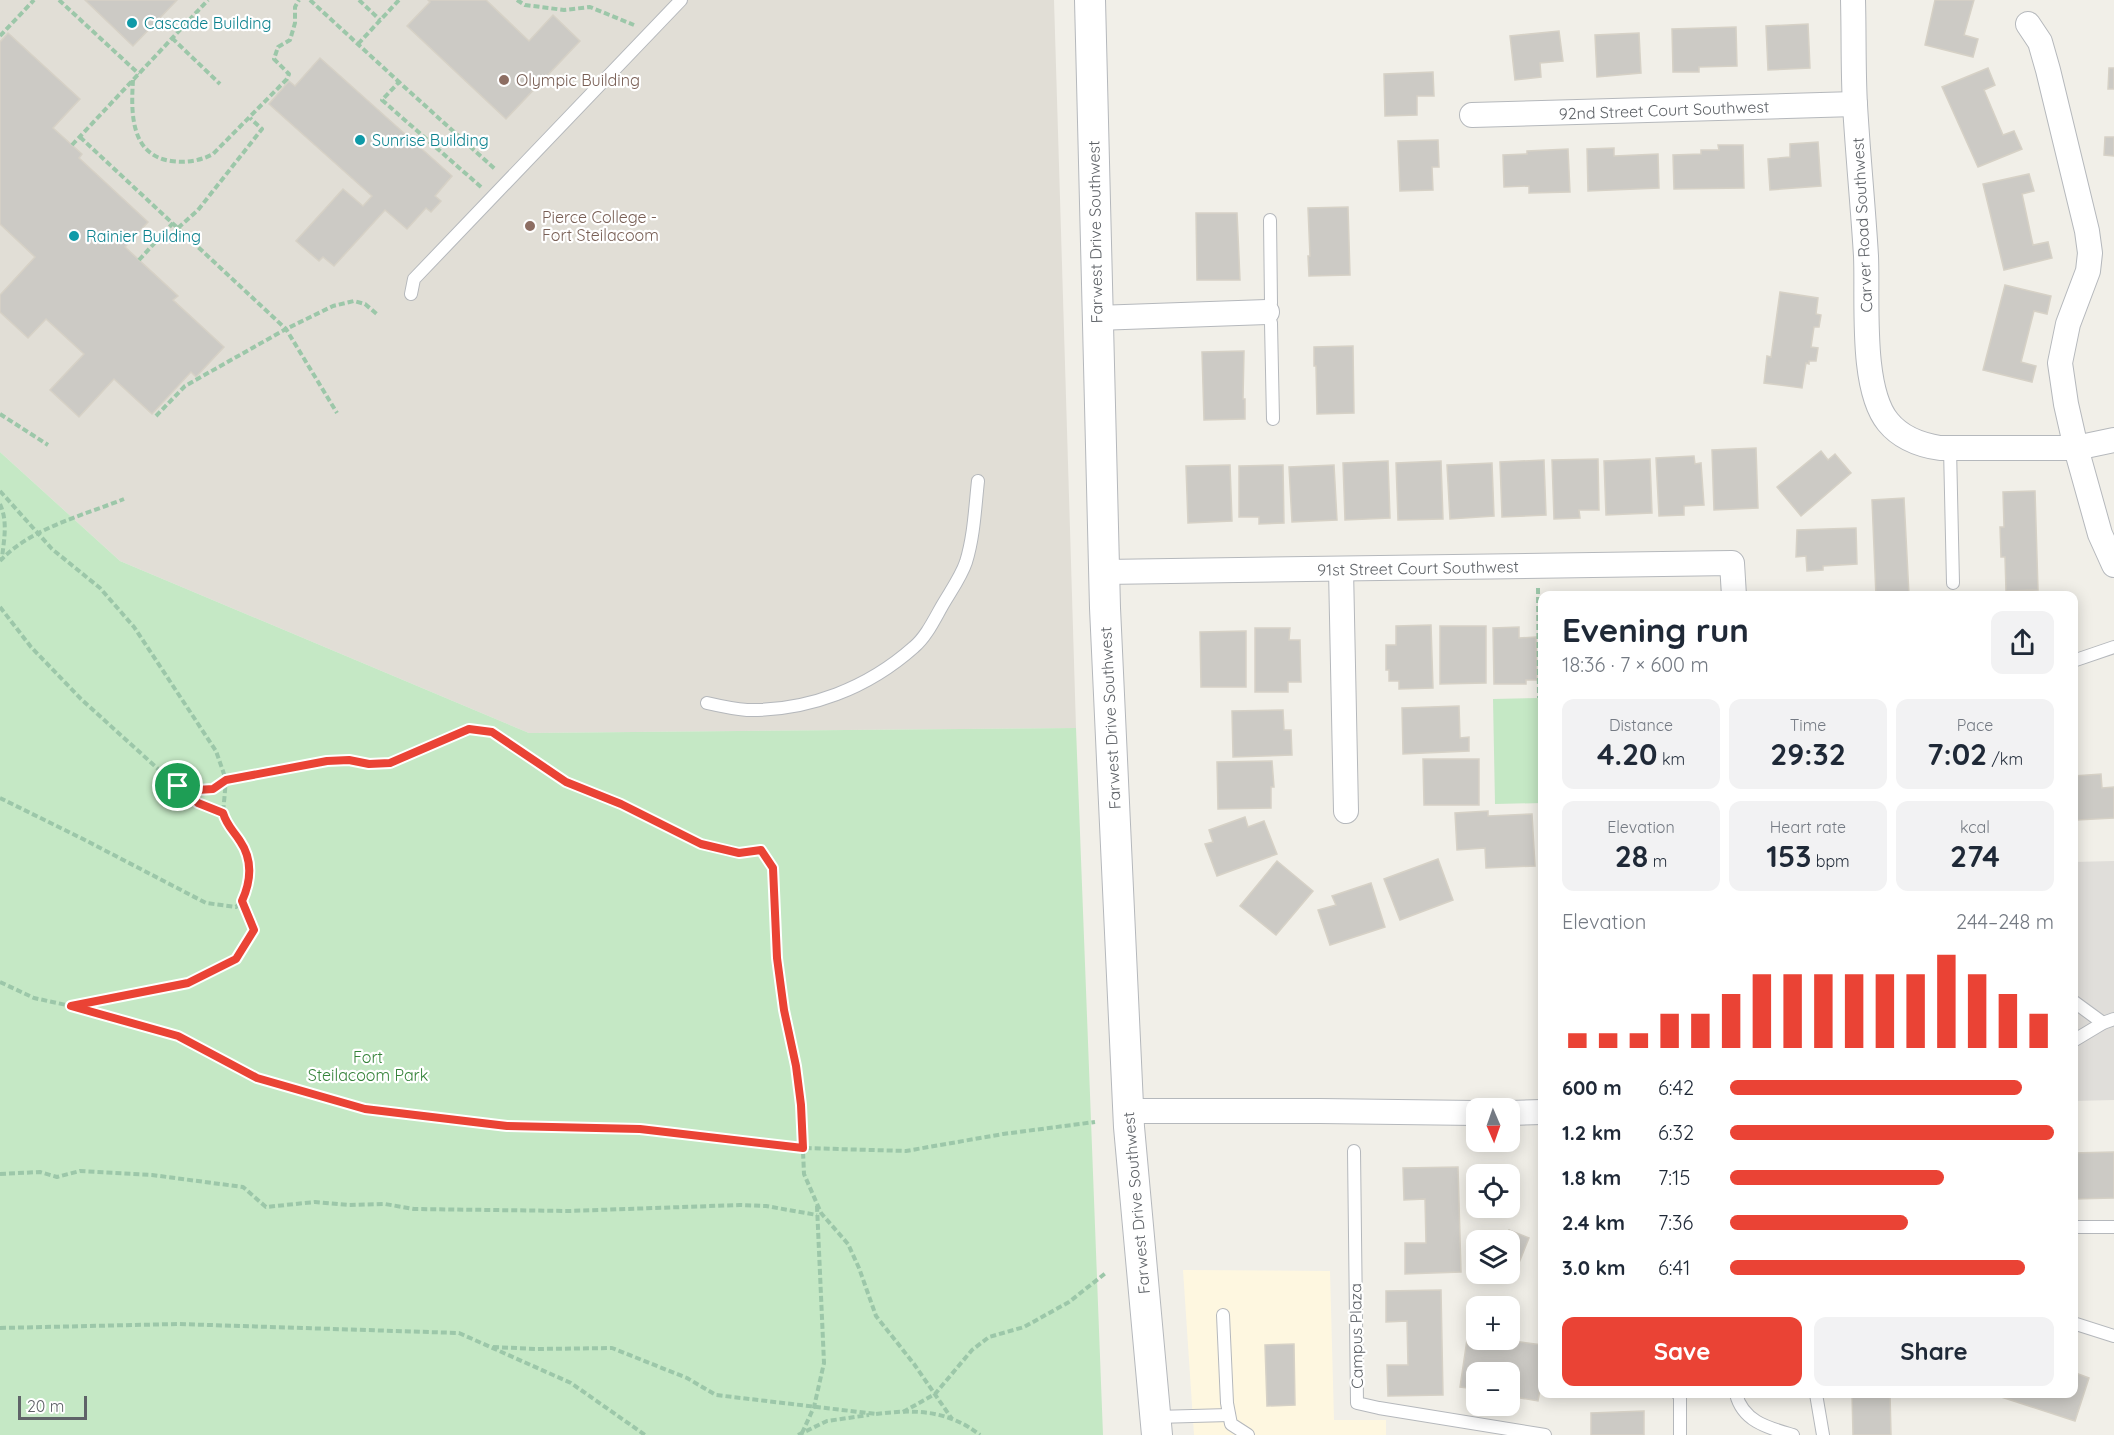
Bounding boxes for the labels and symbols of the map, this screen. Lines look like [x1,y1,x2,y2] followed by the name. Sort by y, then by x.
[144,13,272,33] place label: Cascade Building
[125,16,139,30] marker: Cascade Building
[516,70,640,90] place label: Olympic Building
[497,73,511,87] marker: Olympic Building
[1558,96,1770,124] street label: 92nd Street Court Southwest
[372,130,489,150] place label: Sunrise Building
[353,133,367,147] marker: Sunrise Building
[1847,137,1877,313] street label: Carver Road Southwest
[1083,140,1107,324] street label: Farwest Drive Southwest
[542,207,659,245] place label: Pierce College - Fort Steilacoom
[523,219,537,233] marker: Pierce College - Fort Steilacoom
[86,226,201,246] place label: Rainier Building
[67,229,81,243] marker: Rainier Building
[1317,556,1519,580] street label: 91st Street Court Southwest
[1095,626,1125,810] street label: Farwest Drive Southwest
[152,760,203,811] pin
[308,1047,428,1085] park label: Fort Steilacoom Park
[1466,1098,1520,1152] north arrow
[1118,1111,1154,1295] street label: Farwest Drive Southwest
[1345,1283,1367,1389] street label: Campus Plaza
[18,1393,87,1420] scale bar

